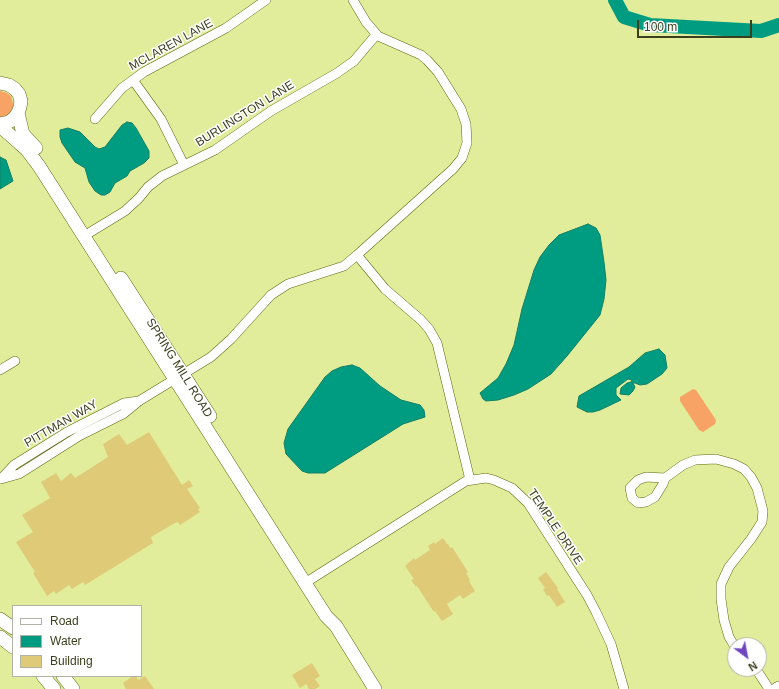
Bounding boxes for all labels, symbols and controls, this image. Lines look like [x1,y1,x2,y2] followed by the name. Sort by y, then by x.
[639,12,754,38] scale bar
[127,16,215,74] street label: MCLAREN LANE
[644,20,677,34] text: 100 m
[193,78,297,150] street label: BURLINGTON LANE
[143,316,215,420] street label: SPRING MILL ROAD
[22,397,100,451] street label: PITTMAN WAY
[524,486,586,568] street label: TEMPLE DRIVE
[12,605,142,677] legend
[50,614,79,628] text: Road
[50,634,82,648] text: Water
[727,637,767,677] north arrow
[50,654,93,668] text: Building
[746,659,759,674] text: N

